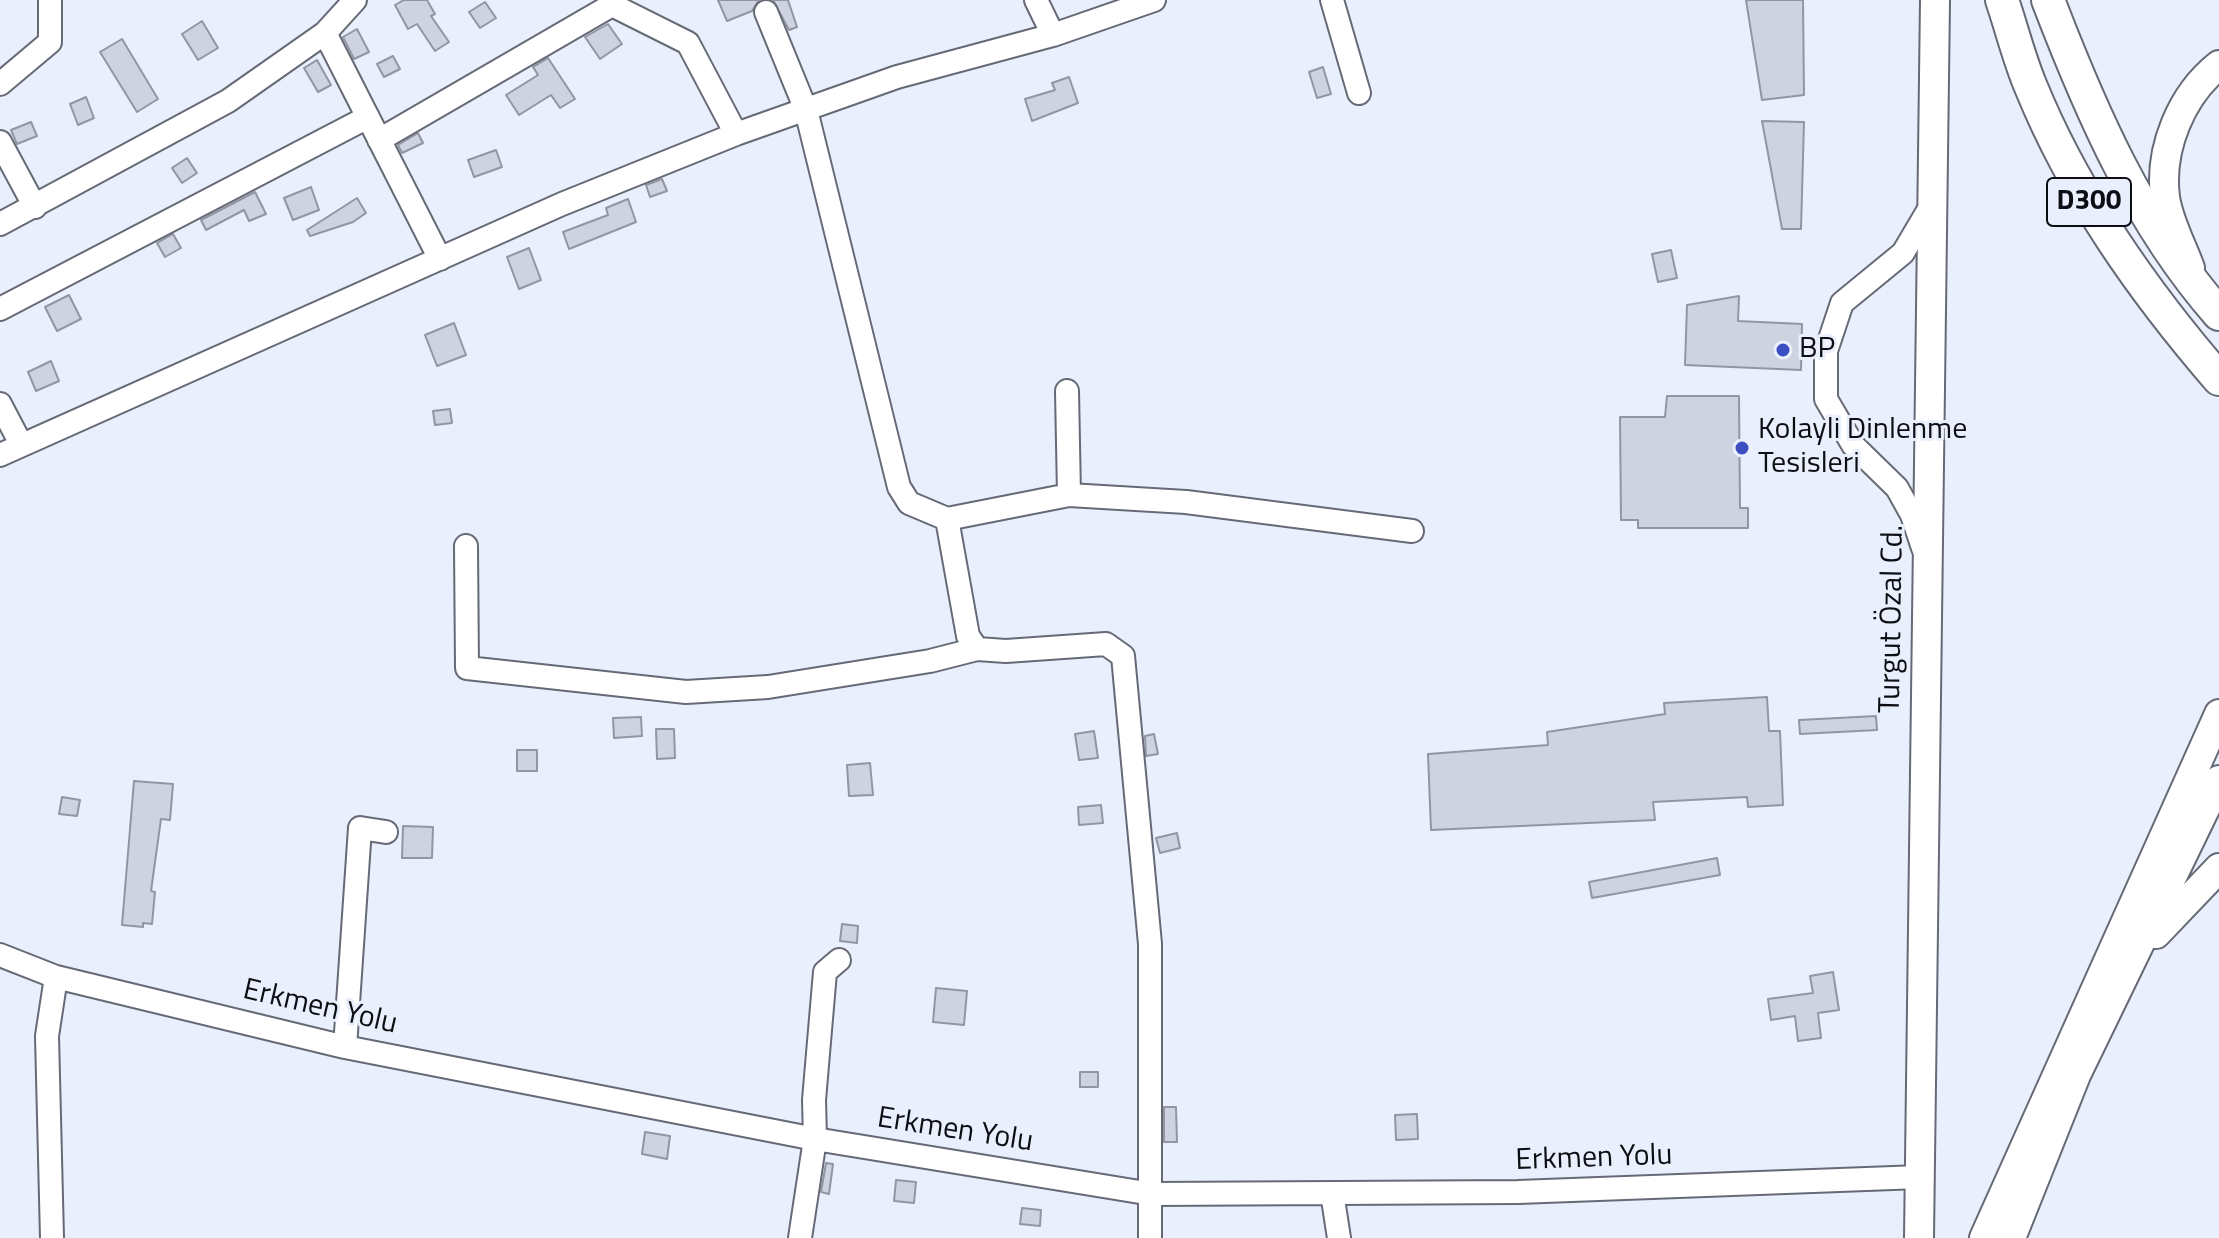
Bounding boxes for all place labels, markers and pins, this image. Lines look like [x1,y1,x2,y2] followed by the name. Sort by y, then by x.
[1799,332,1835,368] place label: BP
[1774,341,1792,359] marker: BP
[1758,413,1967,484] place label: Kolayli Dinlenme Tesisleri
[1733,439,1751,457] marker: Kolayli Dinlenme Tesisleri

